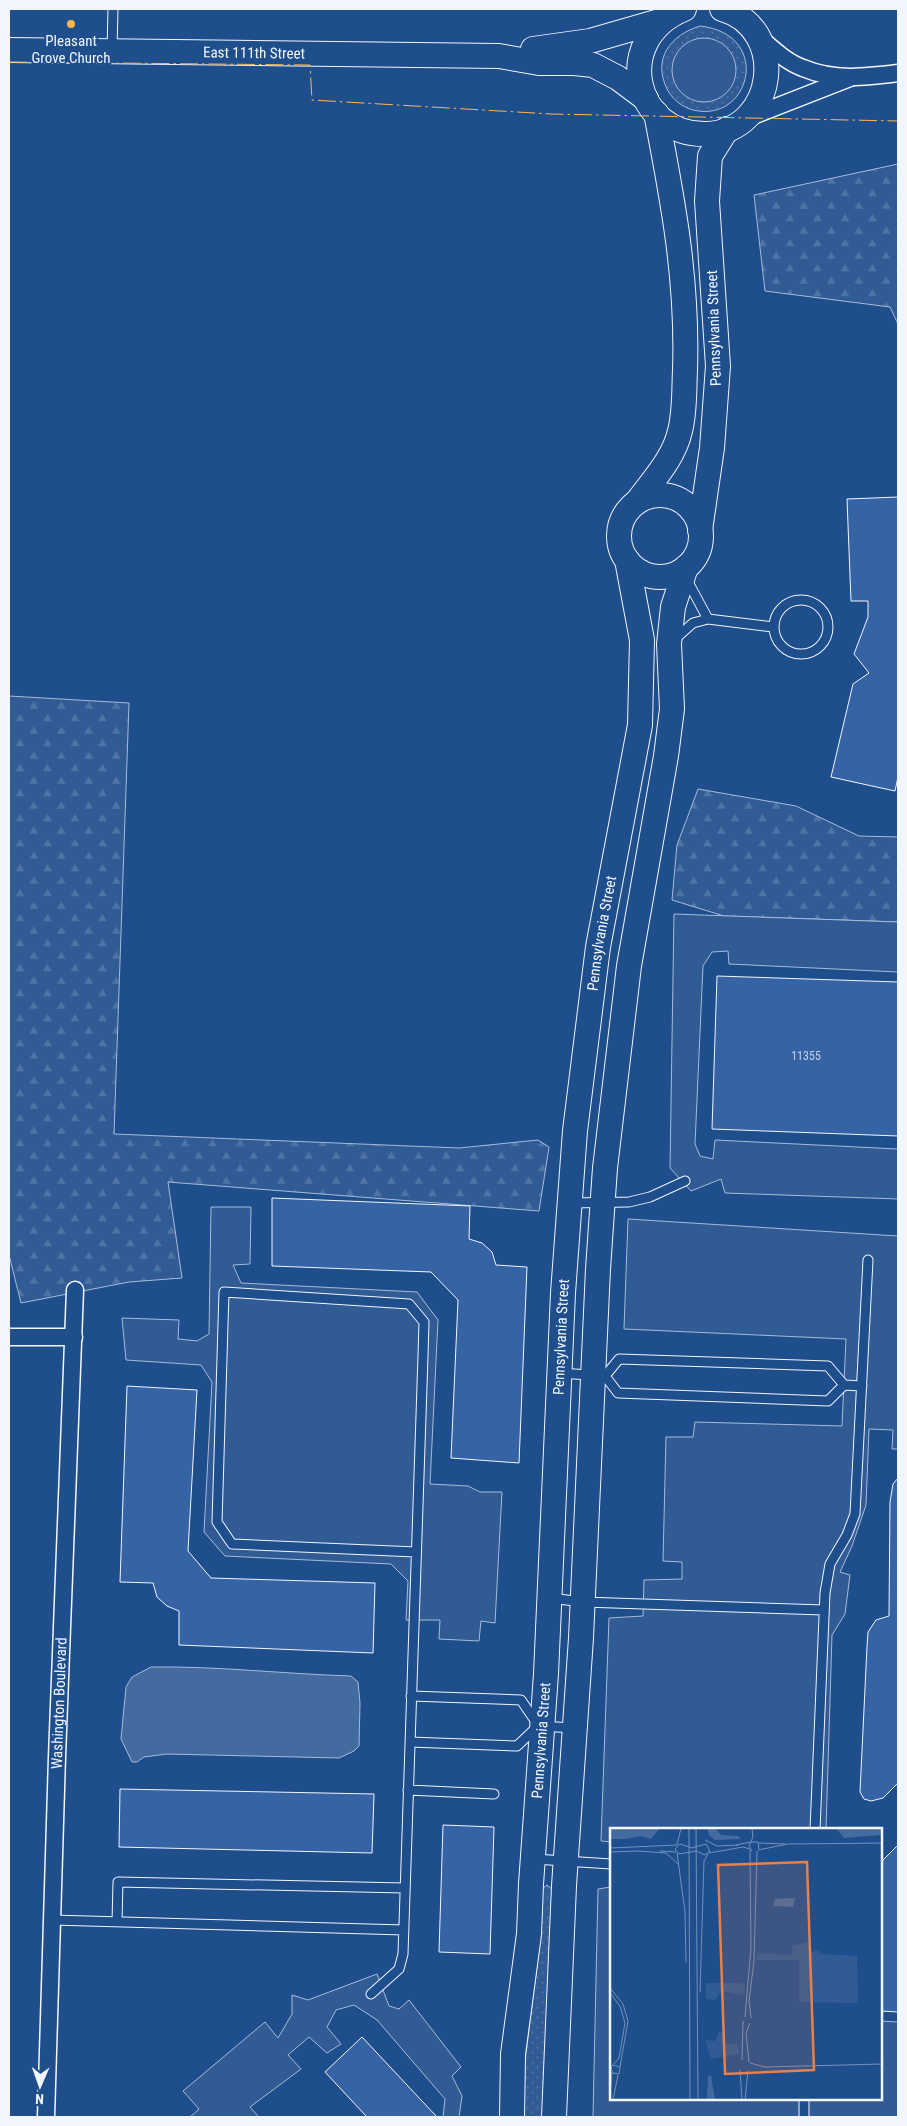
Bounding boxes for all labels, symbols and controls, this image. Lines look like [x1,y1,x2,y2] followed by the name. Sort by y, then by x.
[65,18,77,30] marker: Pleasant Grove Church
[31,32,111,67] place label: Pleasant Grove Church
[203,43,305,63] street label: East 111th Street
[703,270,725,386] street label: Pennsylvania Street
[584,874,620,992] street label: Pennsylvania Street
[791,1049,821,1063] house number: 11355
[549,1278,573,1396] street label: Pennsylvania Street
[48,1637,71,1769] street label: Washington Boulevard
[528,1682,554,1799] street label: Pennsylvania Street
[610,1828,882,2101] inset map
[15,2061,65,2111] north arrow
[35,2091,44,2107] text: N

